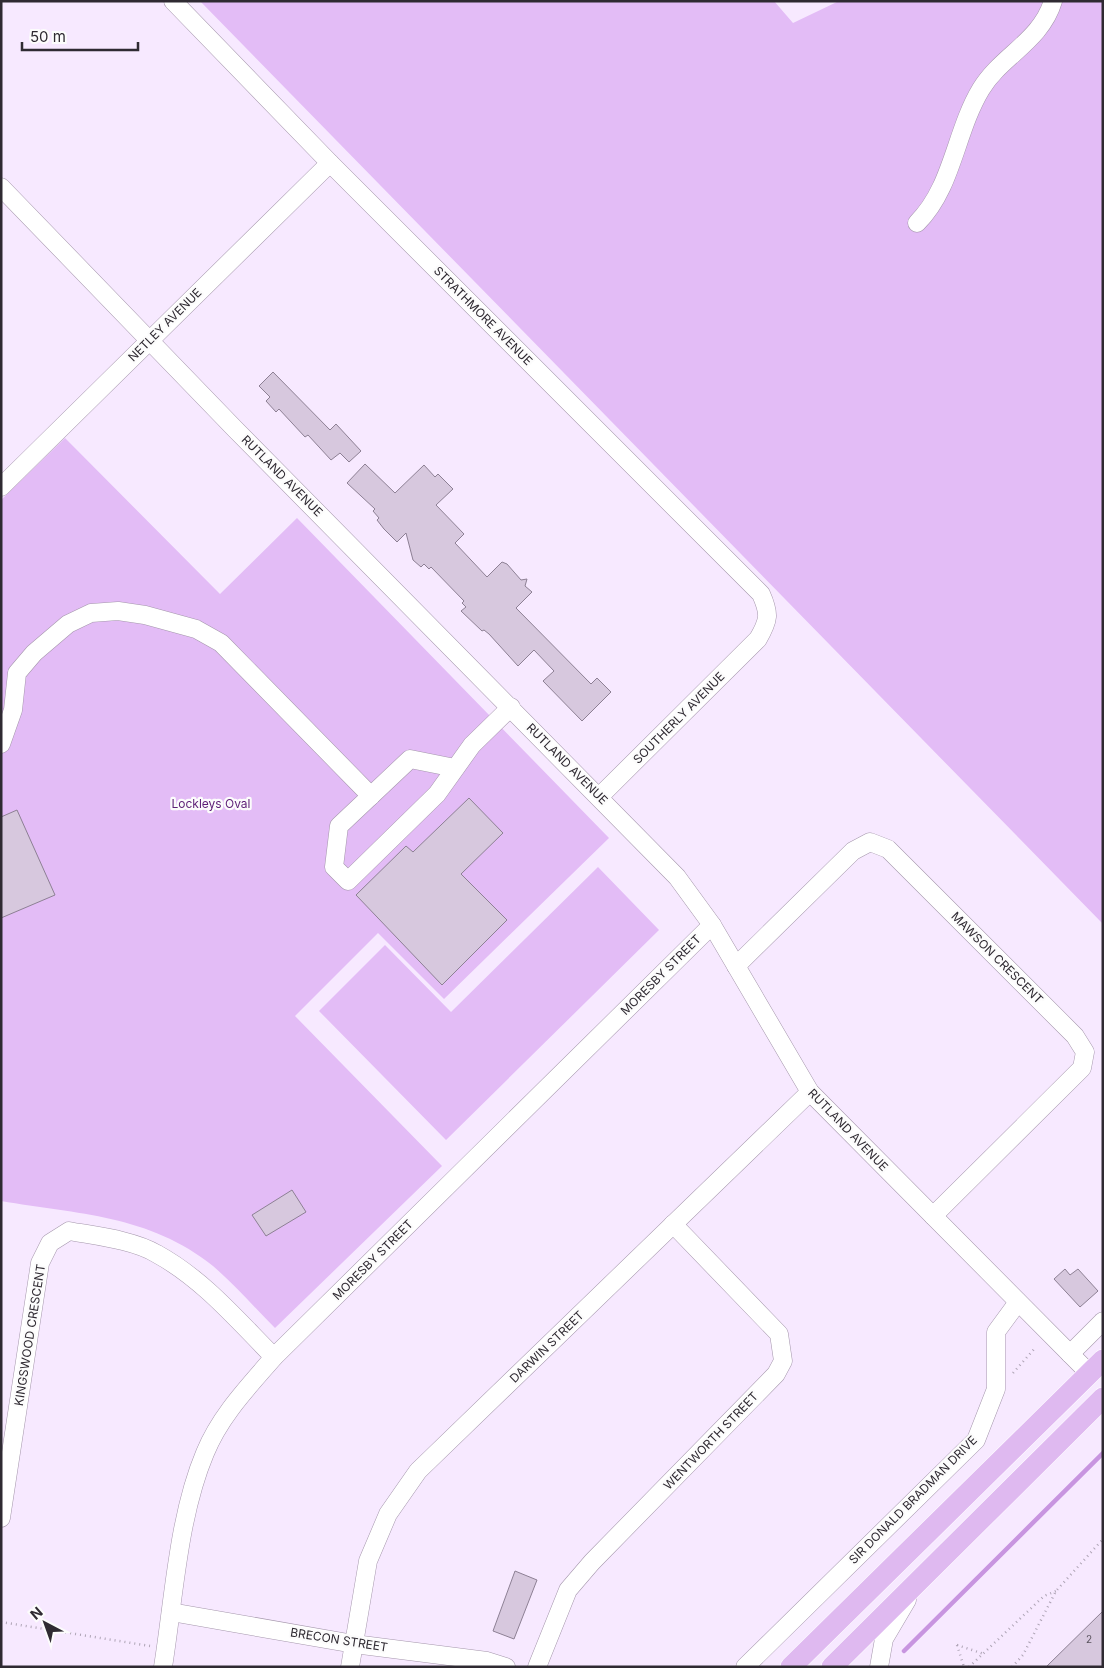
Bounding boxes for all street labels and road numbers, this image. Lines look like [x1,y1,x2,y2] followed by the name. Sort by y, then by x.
[431,263,536,368] street label: STRATHMORE AVENUE
[125,285,204,364] street label: NETLEY AVENUE
[239,432,326,519] street label: RUTLAND AVENUE
[630,669,728,767] street label: SOUTHERLY AVENUE
[524,720,611,807] street label: RUTLAND AVENUE
[948,909,1047,1007] street label: MAWSON CRESCENT
[617,931,704,1018] street label: MORESBY STREET
[805,1085,892,1174] street label: RUTLAND AVENUE
[329,1216,416,1303] street label: MORESBY STREET
[11,1263,48,1407] street label: KINGSWOOD CRESCENT
[507,1307,587,1386] street label: DARWIN STREET
[660,1389,761,1493] street label: WENTWORTH STREET
[845,1432,980,1567] street label: SIR DONALD BRADMAN DRIVE
[289,1624,389,1655] street label: BRECON STREET

